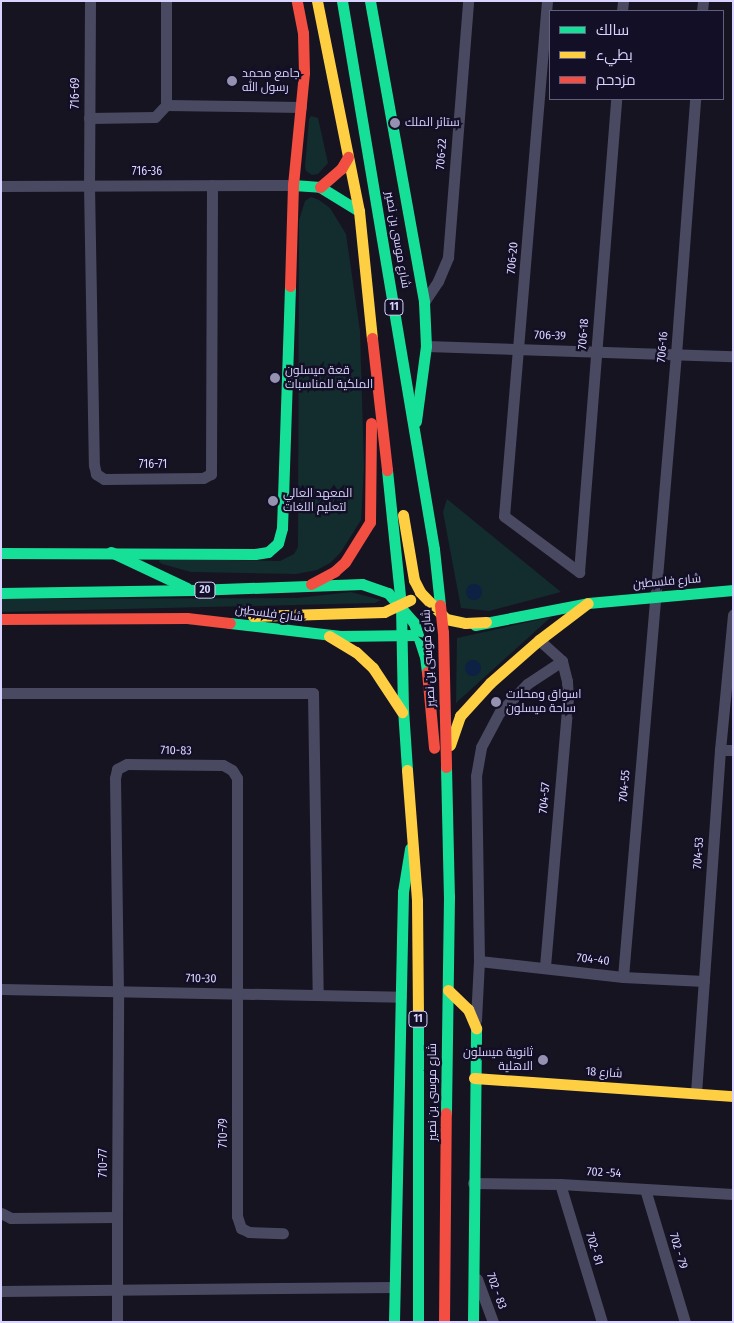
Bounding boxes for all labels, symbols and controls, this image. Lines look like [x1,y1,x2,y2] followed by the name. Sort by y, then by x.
[549,10,724,100] legend
[596,21,629,39] text: سالك
[596,46,633,64] text: بطيء
[242,67,300,95] place label: جامع محمد رسول الله
[596,71,636,89] text: مزدحم
[226,75,238,87] marker: جامع محمد رسول الله
[69,77,83,109] street label: 716-69
[405,116,460,130] place label: ستائر الملك
[389,117,401,129] marker: ستائر الملك
[434,138,450,170] street label: 706-22
[132,165,162,179] street label: 716-36
[381,191,413,289] street label: شارع موسى بن نصير
[504,241,522,275] street label: 706-20
[384,298,404,316] road number: 11
[576,318,592,350] street label: 706-18
[534,328,566,344] street label: 706-39
[654,331,672,363] street label: 706-16
[285,364,373,392] place label: قعة ميسلون الملكية للمناسبات
[269,372,281,384] marker: قعة ميسلون الملكية للمناسبات
[139,458,167,472] street label: 716-71
[283,487,352,515] place label: المعهد العالي لتعليم اللغات
[267,495,279,507] marker: المعهد العالي لتعليم اللغات
[632,572,702,592] street label: شارع فلسطين
[194,582,216,598] road number: 20
[234,603,304,625] street label: شارع فلسطين
[419,609,439,707] street label: شارع موسى بن نصير
[506,688,582,716] place label: اسواق ومحلات ساحة ميسلون
[490,696,502,708] marker: اسواق ومحلات ساحة ميسلون
[160,744,192,758] street label: 710-83
[616,769,634,803] street label: 704-55
[536,782,554,814] street label: 704-57
[691,837,707,869] street label: 704-53
[576,951,610,969] street label: 704-40
[185,972,217,986] street label: 710-30
[408,1011,428,1028] road number: 11
[426,1043,440,1141] street label: شارع موسى بن نصير
[463,1046,533,1074] place label: ثانوية ميسلون الاهلية
[537,1054,549,1066] marker: ثانوية ميسلون الاهلية
[585,1065,623,1081] street label: شارع 18
[217,1118,231,1148] street label: 710-79
[97,1148,111,1178] street label: 710-77
[586,1165,622,1181] street label: 702 -54
[582,1231,606,1267] street label: 702- 81
[666,1231,690,1271] street label: 702 - 79
[483,1271,509,1311] street label: 702 - 83

